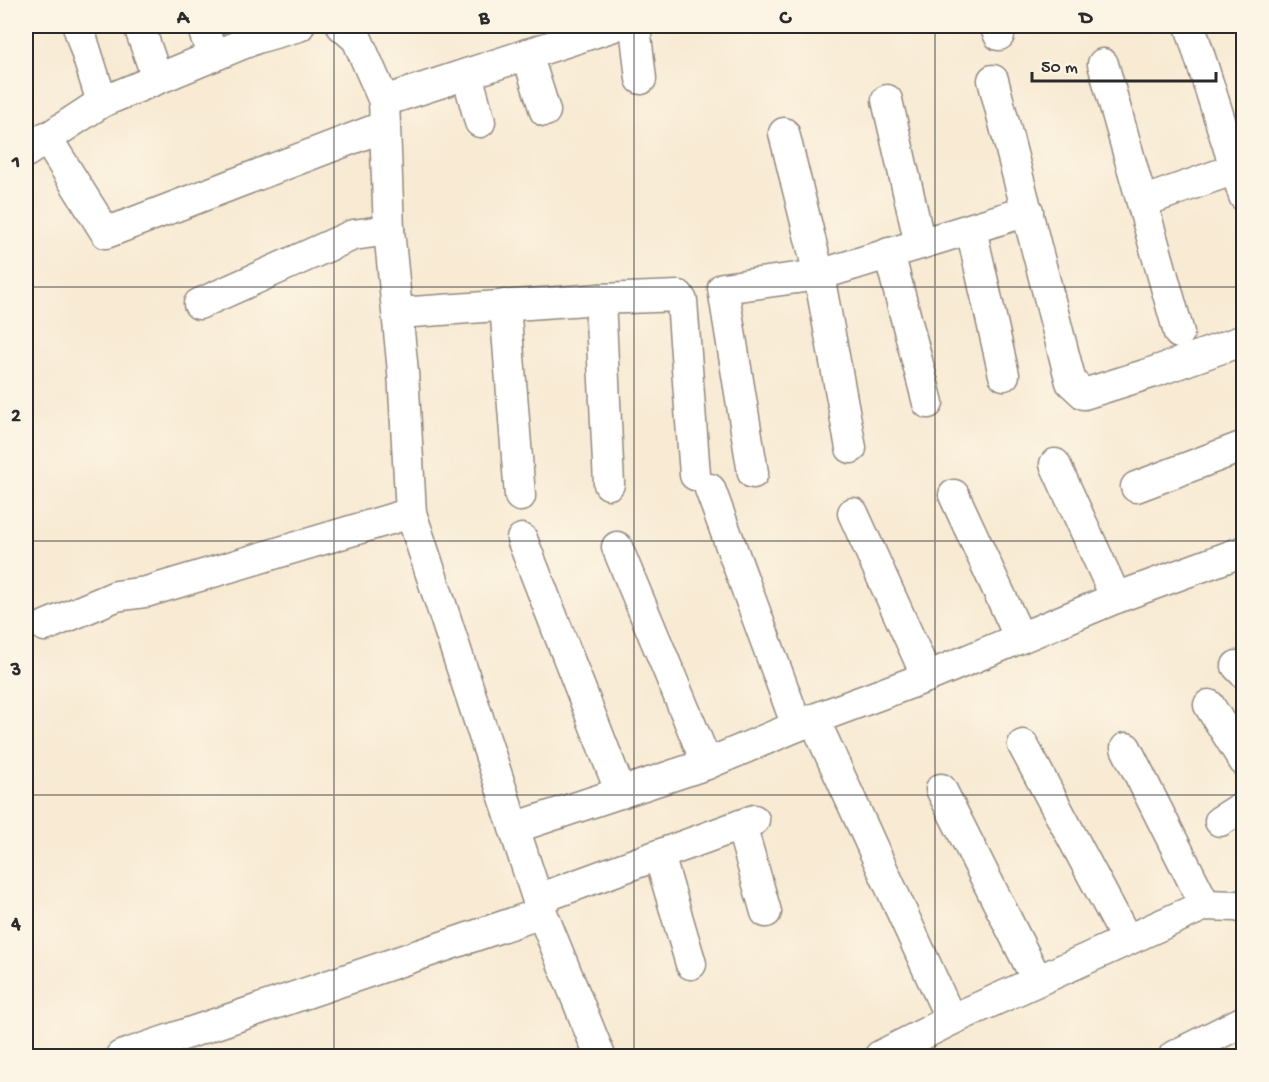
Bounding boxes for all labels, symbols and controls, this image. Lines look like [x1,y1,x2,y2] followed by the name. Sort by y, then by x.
[176,8,191,31] text: A
[478,8,490,31] text: B
[779,8,793,31] text: C
[1077,8,1093,31] text: D
[1032,45,1216,83] scale bar
[1041,58,1078,79] text: 50 m
[11,152,20,175] text: 1
[11,406,21,429] text: 2
[10,660,21,683] text: 3
[10,914,21,937] text: 4

